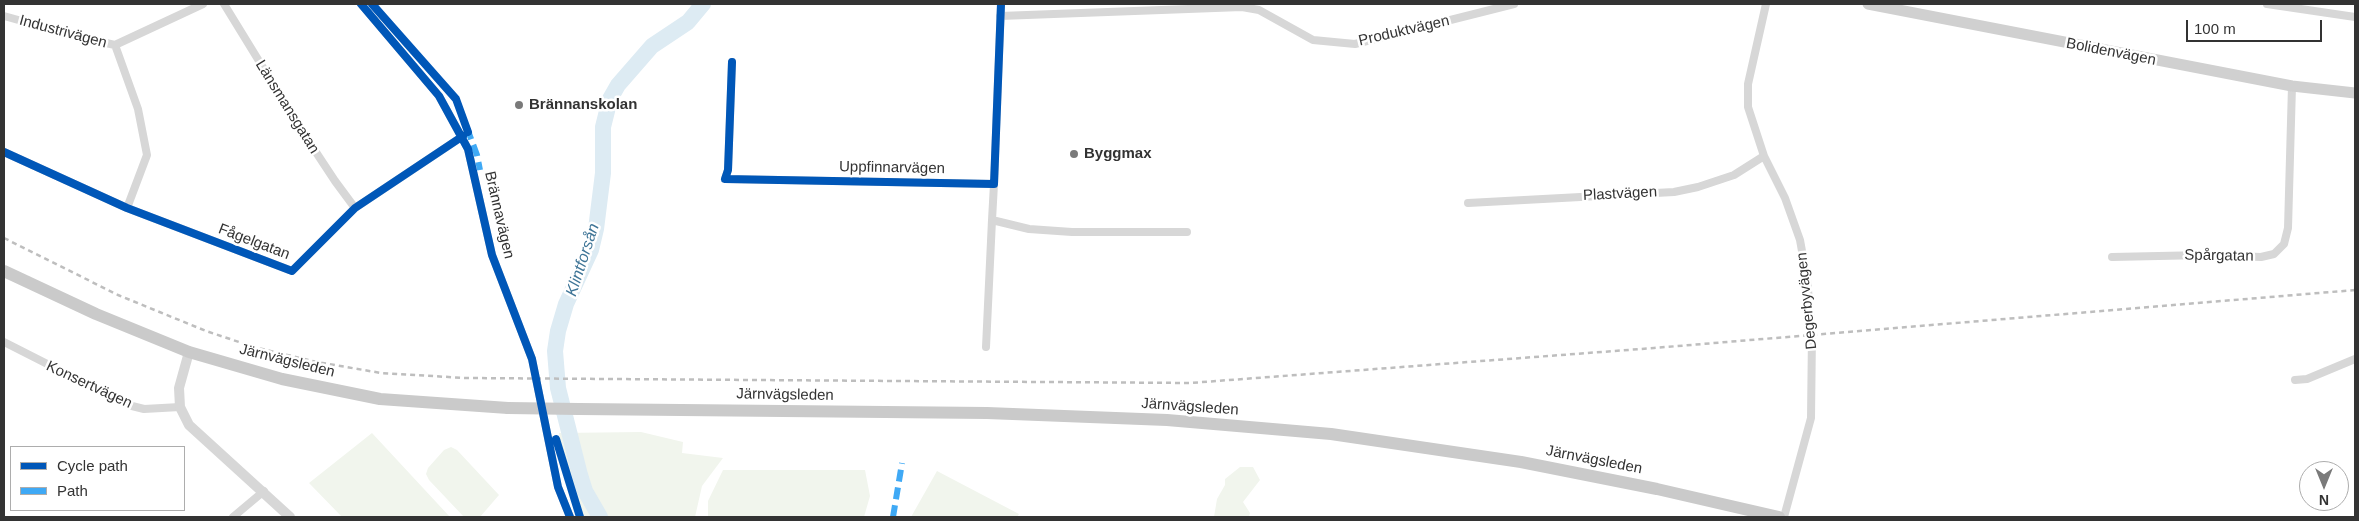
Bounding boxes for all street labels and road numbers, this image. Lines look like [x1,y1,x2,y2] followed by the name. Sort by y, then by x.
[17,12,109,52] street label: Industrivägen
[1357,12,1451,50] street label: Produktvägen
[2065,34,2157,70] street label: Bolidenvägen
[251,57,323,157] street label: Länsmansgatan
[839,158,945,178] street label: Uppfinnarvägen
[480,169,518,261] street label: Brännavägen
[1582,183,1658,205] street label: Plastvägen
[216,220,292,264] street label: Fågelgatan
[2184,246,2254,266] street label: Spårgatan
[1793,252,1821,350] street label: Degerbyvägen
[237,340,337,382] street label: Järnvägsleden
[43,357,135,413] street label: Konsertvägen
[736,385,834,405] street label: Järnvägsleden
[1141,395,1239,419] street label: Järnvägsleden
[1544,442,1644,478] street label: Järnvägsleden

